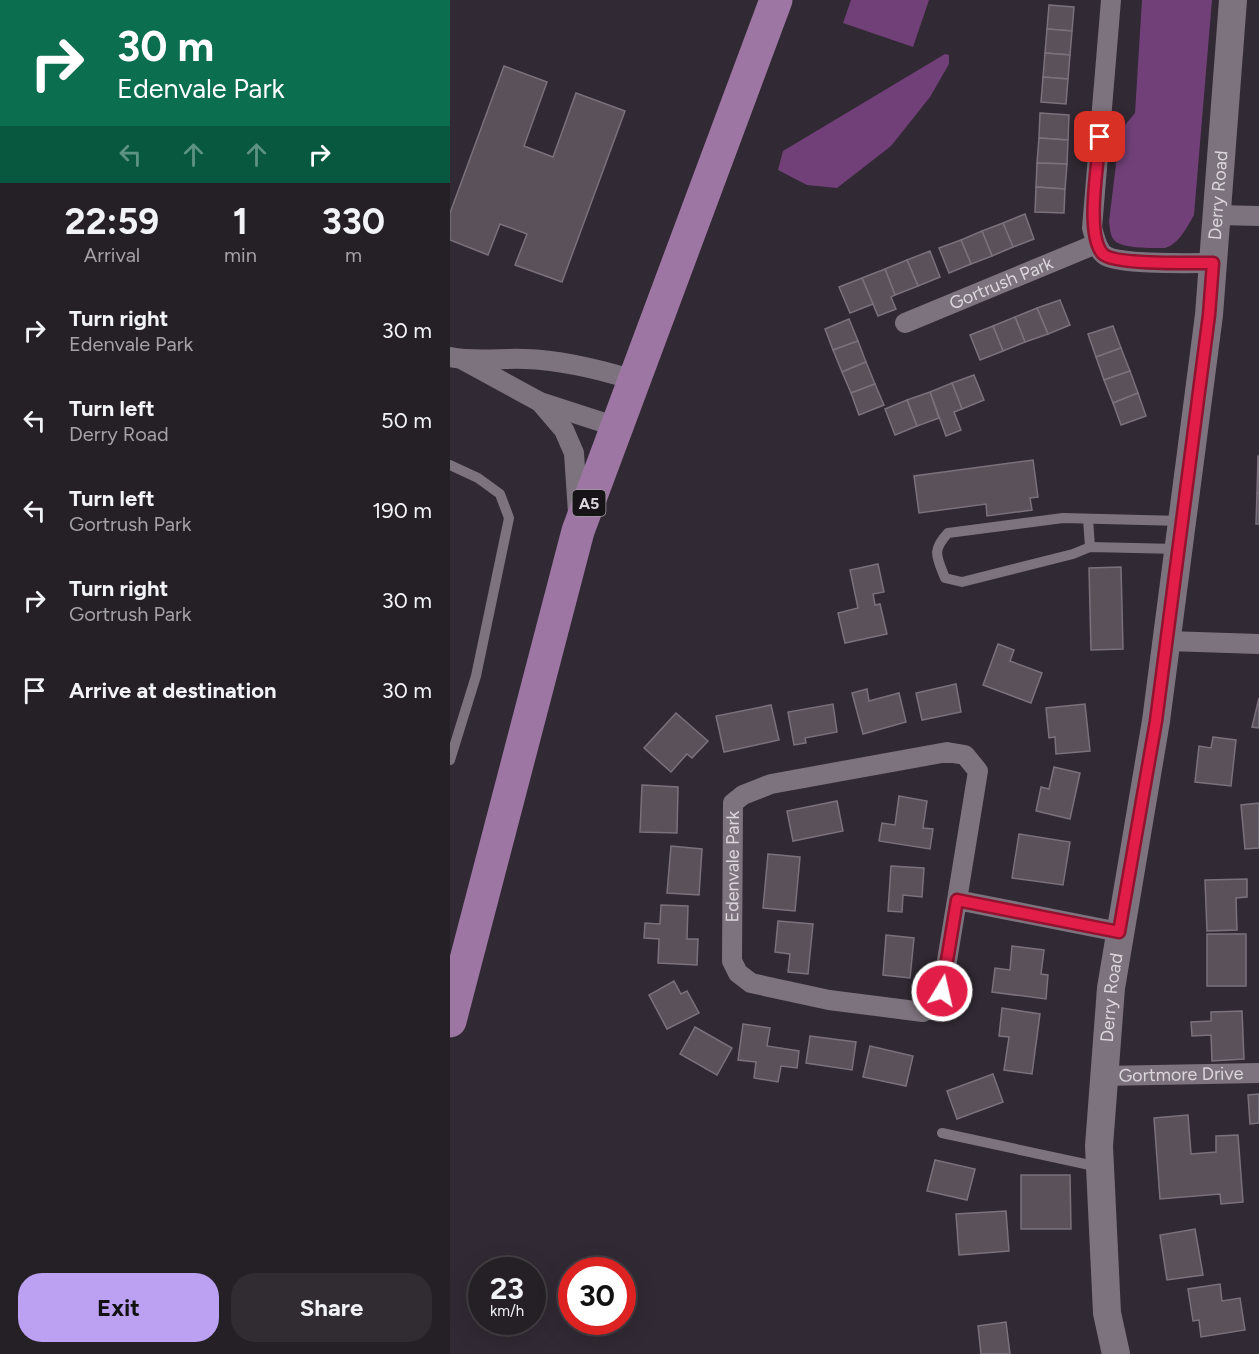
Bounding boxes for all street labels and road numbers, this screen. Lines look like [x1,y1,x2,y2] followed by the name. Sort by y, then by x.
[1204,150,1233,241] street label: Derry Road
[946,252,1057,315] street label: Gortrush Park
[572,490,606,516] road number: A5
[721,810,744,923] street label: Edenvale Park
[1096,951,1128,1043] street label: Derry Road
[1118,1062,1244,1087] street label: Gortmore Drive

